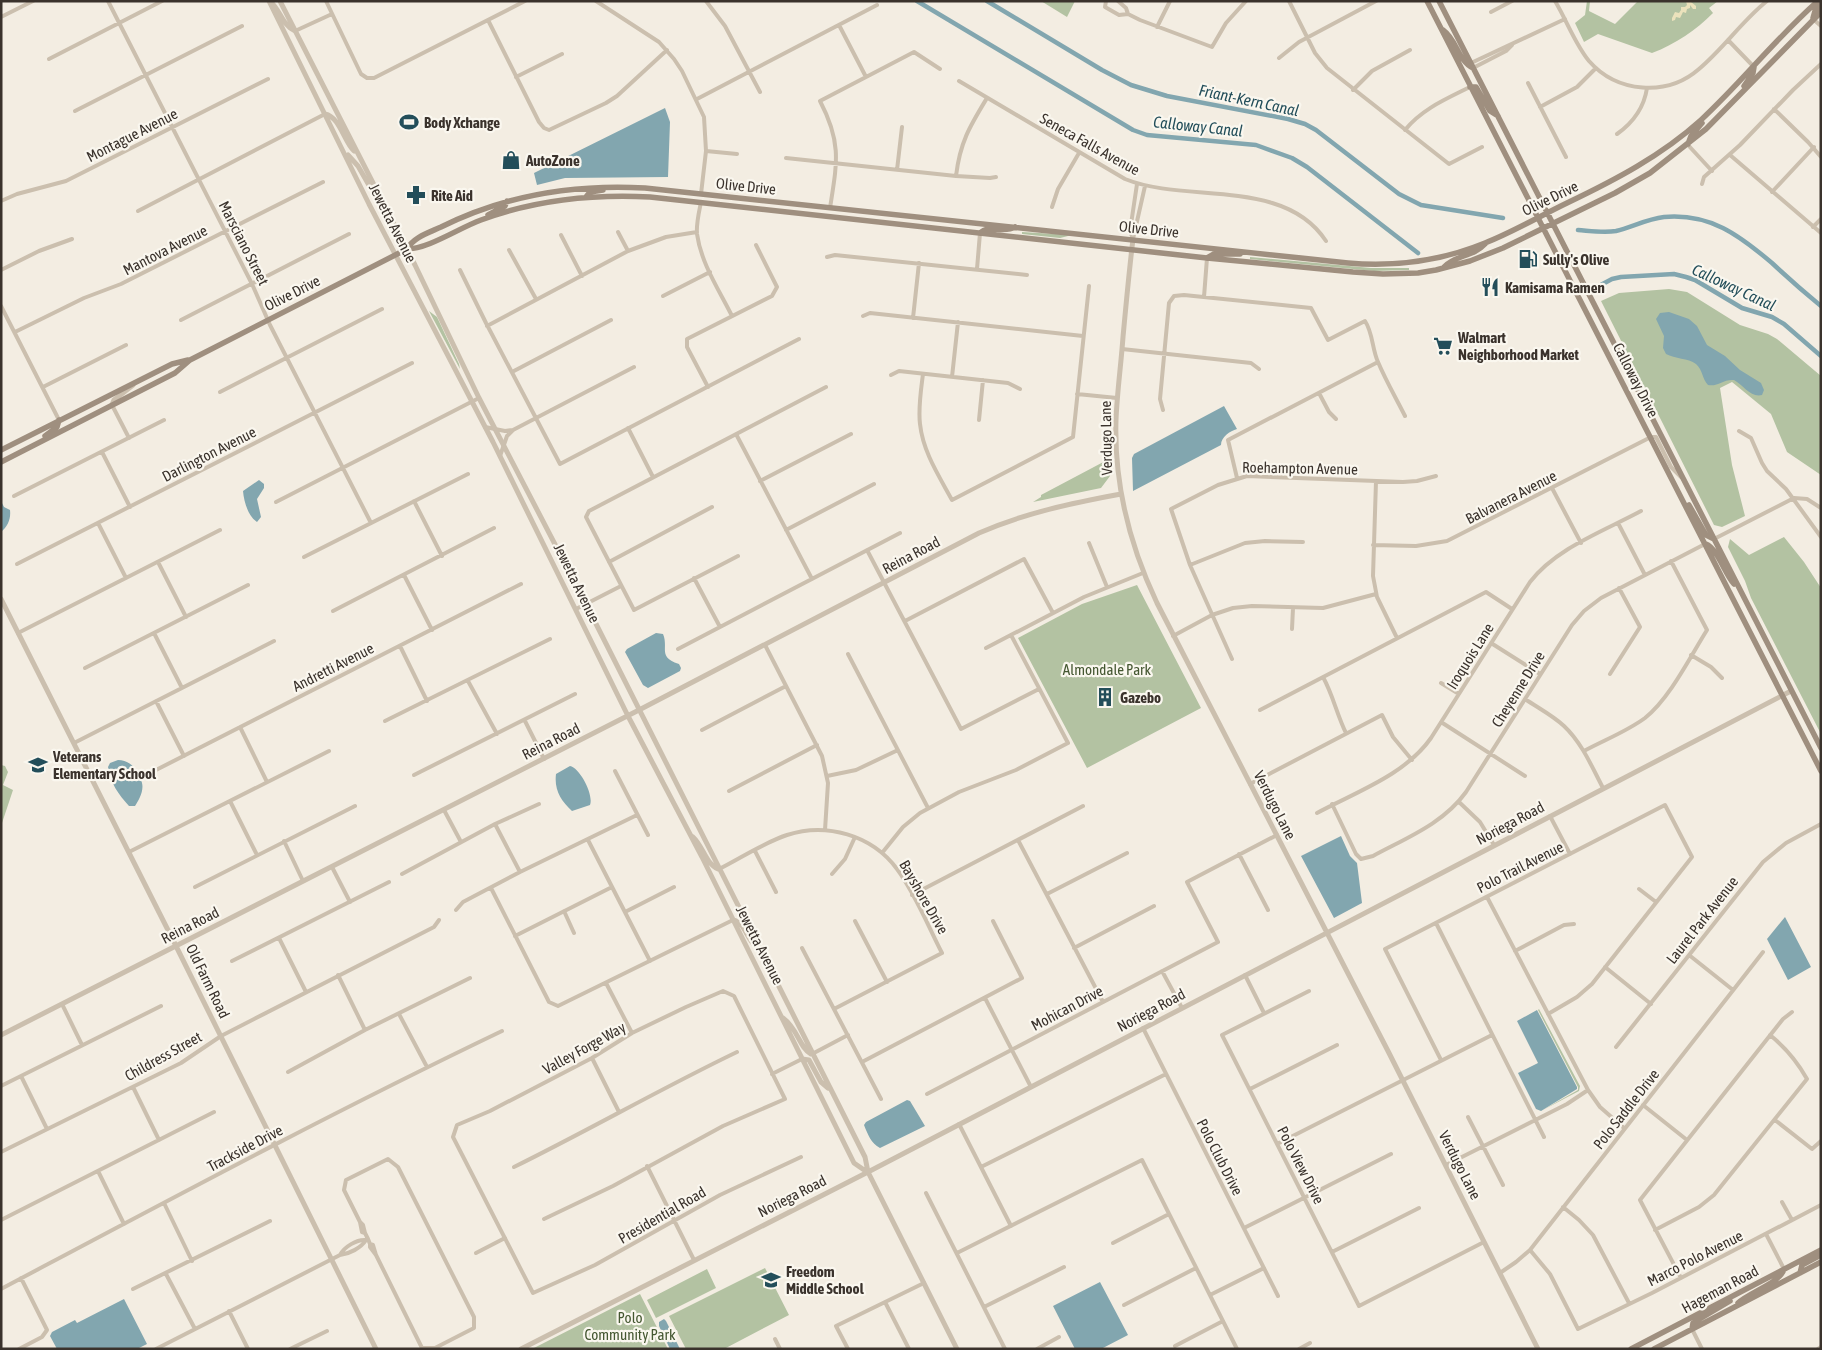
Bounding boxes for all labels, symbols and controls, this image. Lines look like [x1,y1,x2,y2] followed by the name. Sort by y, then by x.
[1197,81,1301,119] water label: Friant-Kern Canal
[84,105,180,165] street label: Montague Avenue
[1037,110,1143,178] street label: Seneca Falls Avenue
[398,111,420,133] sports icon: Body Xchange
[1152,112,1244,141] water label: Calloway Canal
[424,114,500,131] place label: Body Xchange
[500,149,522,171] shop icon: AutoZone
[525,152,580,169] place label: AutoZone
[715,174,777,198] street label: Olive Drive
[1519,177,1581,219] street label: Olive Drive
[366,181,420,265] street label: Jewetta Avenue
[405,184,427,206] pharmacy icon: Rite Aid
[431,187,473,204] place label: Rite Aid
[216,198,272,288] street label: Marsciano Street
[1118,217,1180,241] street label: Olive Drive
[120,221,210,278] street label: Mantova Avenue
[1517,248,1539,270] fuel station icon: Sully's Olive
[1543,251,1610,268] place label: Sully's Olive
[1689,260,1779,315] water label: Calloway Canal
[261,272,323,314] street label: Olive Drive
[1479,276,1501,298] restaurant icon: Kamisama Ramen
[1505,279,1605,296] place label: Kamisama Ramen
[1457,329,1580,363] place label: Walmart Neighborhood Market
[1432,335,1454,357] supermarket icon: Walmart Neighborhood Market
[1610,340,1662,420] street label: Calloway Drive
[1097,400,1115,475] street label: Verdugo Lane
[159,423,259,485] street label: Darlington Avenue
[1242,458,1358,478] street label: Roehampton Avenue
[1463,467,1559,527] street label: Balvanera Avenue
[879,533,943,577] street label: Reina Road
[550,541,604,626] street label: Jewetta Avenue
[1443,620,1497,692] street label: Iroquois Lane
[290,639,377,695] street label: Andretti Avenue
[1488,648,1548,730] street label: Cheyenne Drive
[1063,661,1152,678] park label: Almondale Park
[1094,686,1116,708] building icon: Gazebo
[1120,689,1161,706] place label: Gazebo
[519,719,583,763] street label: Reina Road
[52,748,157,782] place label: Veterans Elementary School
[27,754,49,776] school or university icon: Veterans Elementary School
[1250,768,1300,842] street label: Verdugo Lane
[1473,798,1547,848] street label: Noriega Road
[1474,838,1566,896] street label: Polo Trail Avenue
[896,857,952,937] street label: Bayshore Drive
[1663,873,1741,967] street label: Laurel Park Avenue
[158,903,222,947] street label: Reina Road
[733,903,787,987] street label: Jewetta Avenue
[183,941,233,1021] street label: Old Farm Road
[1028,982,1106,1034] street label: Mohican Drive
[1114,985,1188,1035] street label: Noriega Road
[540,1018,628,1078] street label: Valley Forge Way
[122,1028,204,1084] street label: Childress Street
[1590,1066,1663,1152] street label: Polo Saddle Drive
[1193,1116,1247,1198] street label: Polo Club Drive
[204,1121,286,1175] street label: Trackside Drive
[1274,1123,1328,1207] street label: Polo View Drive
[1435,1128,1485,1202] street label: Verdugo Lane
[755,1172,829,1220] street label: Noriega Road
[615,1183,709,1247] street label: Presidential Road
[1644,1227,1746,1289] street label: Marco Polo Avenue
[1679,1262,1761,1316] street label: Hageman Road
[786,1263,865,1297] place label: Freedom Middle School
[760,1269,782,1291] school or university icon: Freedom Middle School
[585,1309,676,1343] park label: Polo Community Park

